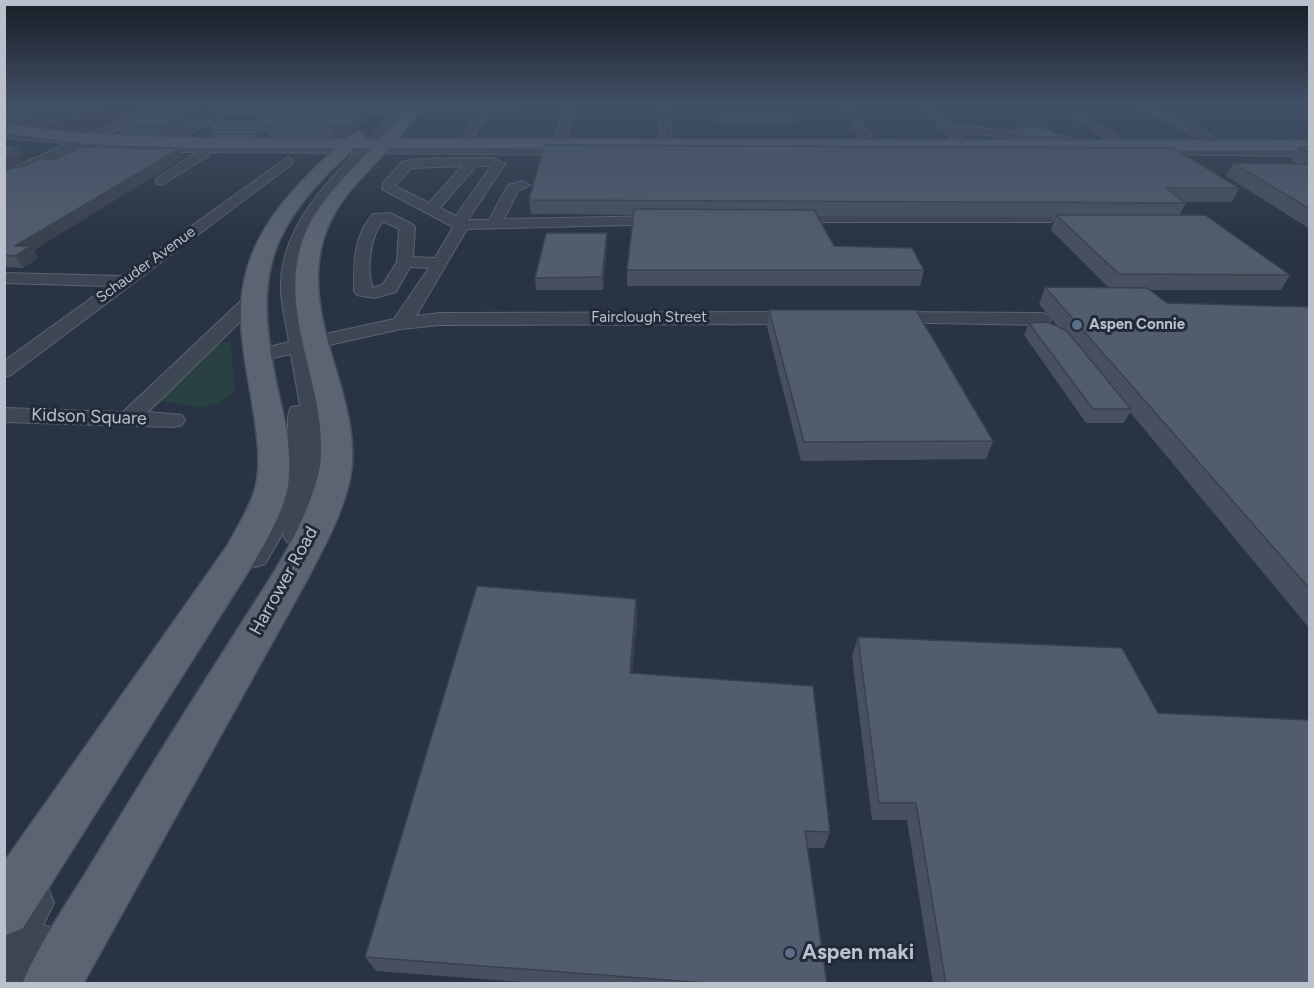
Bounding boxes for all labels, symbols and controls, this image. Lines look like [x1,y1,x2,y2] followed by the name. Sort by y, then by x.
[93,223,199,307] street label: Schauder Avenue
[591,309,707,327] street label: Fairclough Street
[1089,316,1185,334] place label: Aspen Connie
[1070,318,1084,332] marker: Aspen Connie
[31,404,147,430] street label: Kidson Square
[245,523,323,639] street label: Harrower Road
[802,940,914,966] place label: Aspen maki
[783,946,797,960] marker: Aspen maki

